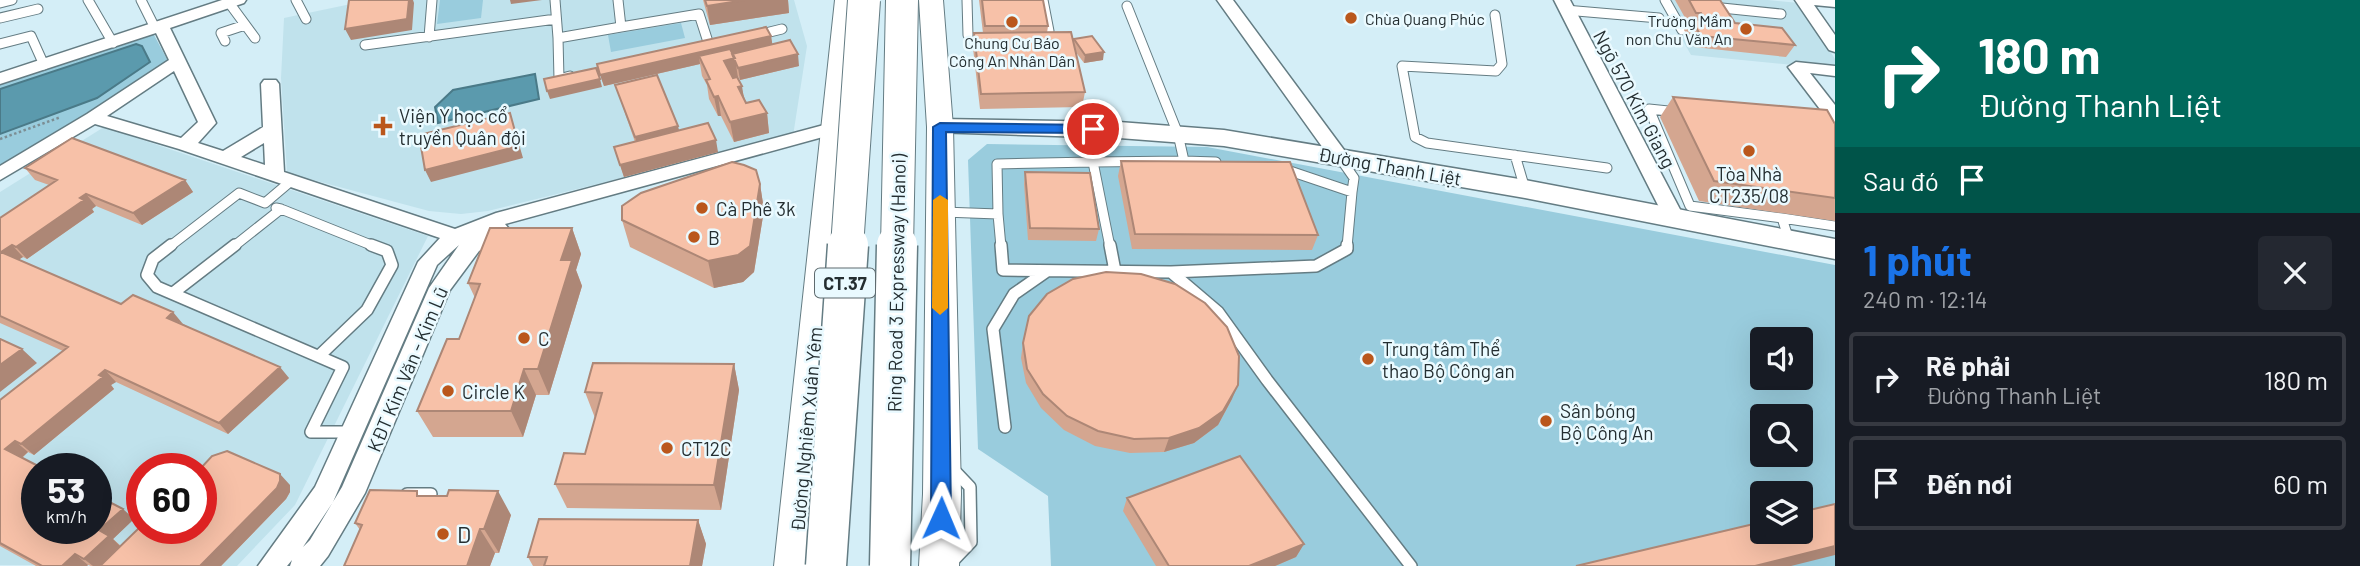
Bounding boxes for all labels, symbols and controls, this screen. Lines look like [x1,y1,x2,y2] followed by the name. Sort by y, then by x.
[1365,9,1485,28] place label: Chùa Quang Phúc
[1343,10,1359,26] marker: Chùa Quang Phúc
[1626,11,1732,48] place label: Trường Mầm non Chu Văn An
[1004,14,1020,30] marker: Chung Cư Báo Công An Nhân Dân
[1738,21,1754,37] marker: Trường Mầm non Chu Văn An
[1978,25,2101,84] text: 180 m
[1589,26,1681,172] street label: Ngõ 570 Kim Giang
[1863,28,1954,119] icon: right
[949,33,1075,70] place label: Chung Cư Báo Công An Nhân Dân
[1978,85,2222,123] text: Đường Thanh Liệt
[1063,99,1123,159] pin
[399,104,526,149] place label: Viện Y học cổ truyền Quân đội
[1074,110,1112,148] icon: arrive
[373,116,393,136] marker: Viện Y học cổ truyền Quân đội
[1317,142,1463,190] street label: Đường Thanh Liệt
[1741,143,1757,159] marker: Tòa Nhà CT235/08
[882,153,910,412] street label: Ring Road 3 Expressway (Hanoi)
[1953,161,1991,199] icon: arrive
[1709,162,1789,207] place label: Tòa Nhà CT235/08
[1863,165,1939,196] text: Sau đó
[716,197,795,220] place label: Cà Phê 3k
[694,200,710,216] marker: Cà Phê 3k
[708,226,720,249] place label: B
[686,229,702,245] marker: B
[1863,234,1972,284] text: 1 phút
[2258,236,2332,310] button: close
[815,268,875,298] road number: CT.37
[362,283,452,455] street label: KĐT Kim Văn - Kim Lũ
[1863,285,1988,313] text: 240 m · 12:14
[786,326,826,532] street label: Đường Nghiêm Xuân Yêm
[538,327,550,350] place label: C
[1750,327,1813,544] map controls
[1750,327,1813,390] button: sound
[516,330,532,346] marker: C
[1382,337,1515,382] place label: Trung tâm Thể thao Bộ Công an
[1926,350,2010,381] text: Rẽ phải
[1360,351,1376,367] marker: Trung tâm Thể thao Bộ Công an
[1867,360,1905,398] icon: right
[2264,364,2328,395] text: 180 m
[462,380,525,403] place label: Circle K
[1926,381,2101,409] text: Đường Thanh Liệt
[440,383,456,399] marker: Circle K
[1560,399,1654,444] place label: Sân bóng Bộ Công An
[1750,404,1813,467] button: search
[1538,413,1554,429] marker: Sân bóng Bộ Công An
[681,437,732,460] place label: CT12C
[659,440,675,456] marker: CT12C
[126,453,217,544] speed limit sign: 60
[1867,464,1905,502] icon: arrive
[48,468,85,510] text: 53
[1926,468,2012,499] text: Đến nơi
[2273,468,2328,499] text: 60 m
[904,481,978,555] position arrow
[1750,481,1813,544] button: layers
[46,505,87,527] text: km/h
[457,520,471,548] place label: D
[435,526,451,542] marker: D

